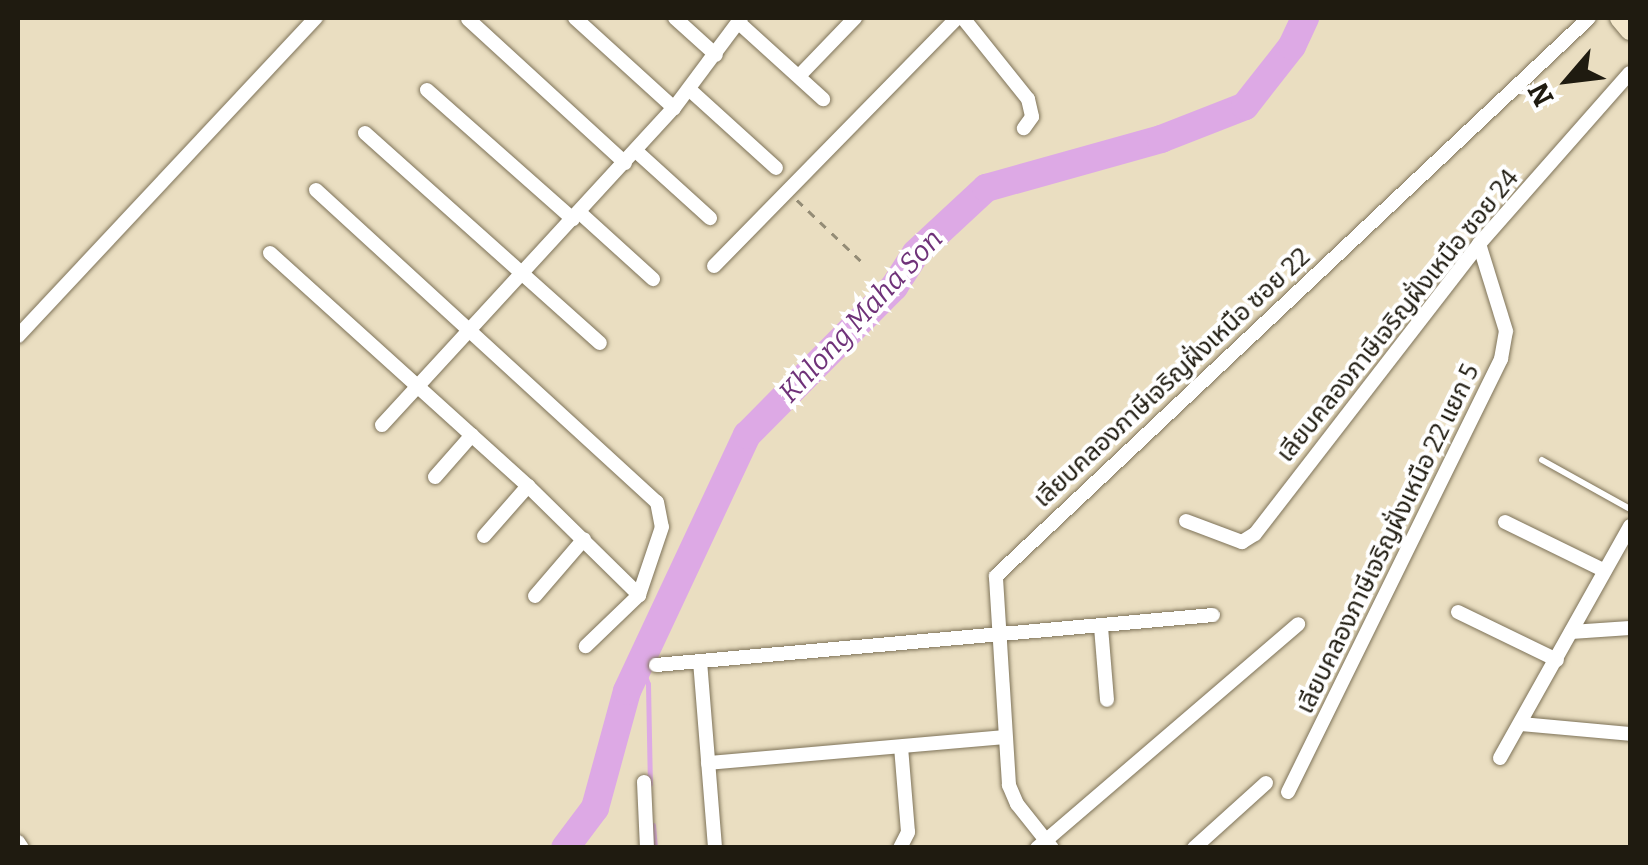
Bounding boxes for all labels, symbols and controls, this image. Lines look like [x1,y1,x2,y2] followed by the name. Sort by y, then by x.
[1518,30,1618,130] north arrow
[1521,77,1561,112] text: N
[1271,164,1525,468] street label: เลียบคลองภาษีเจริญฝั่งเหนือ ซอย 24
[772,223,950,409] water label: Khlong Maha Son
[1028,242,1316,514] street label: เลียบคลองภาษีเจริญฝั่งเหนือ ซอย 22
[1290,359,1486,719] street label: เลียบคลองภาษีเจริญฝั่งเหนือ 22 แยก 5

